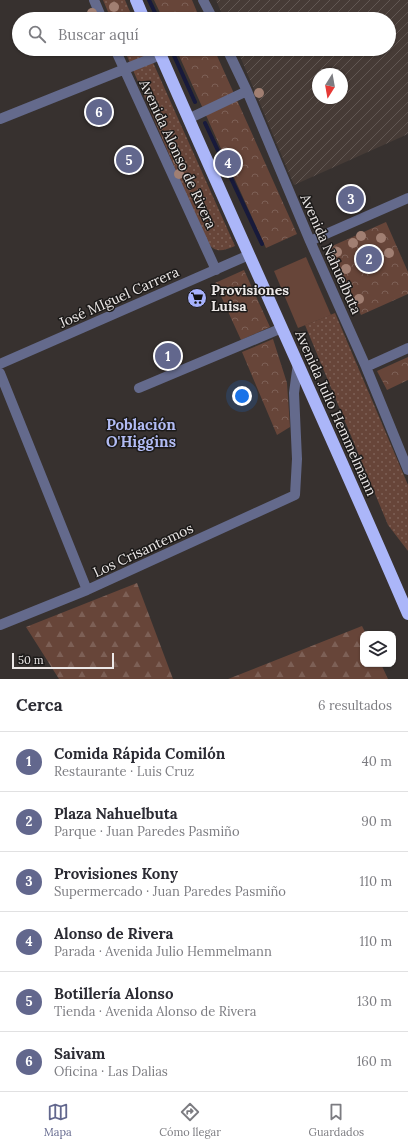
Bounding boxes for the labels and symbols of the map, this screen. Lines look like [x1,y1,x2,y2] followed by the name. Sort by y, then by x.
[312,68,348,104] north arrow
[135,76,221,231] street label: Avenida Alonso de Rivera
[86,97,112,127] pin: 6
[116,145,142,175] pin: 5
[215,148,241,178] pin: 4
[338,184,364,214] pin: 3
[296,190,366,317] street label: Avenida Nahuelbuta
[356,244,382,274] pin: 2
[55,262,182,332] street label: José MIguel Carrera
[211,281,289,315] place label: Provisiones Luisa
[186,287,208,309] supermarket icon: Provisiones Luisa
[291,327,381,499] street label: Avenida Julio Hemmelmann
[155,341,181,371] pin: 1
[232,386,252,406] your location
[106,415,176,451] district label: Población O'Higgins
[90,519,196,581] street label: Los Crisantemos
[12,651,114,670] scale bar

